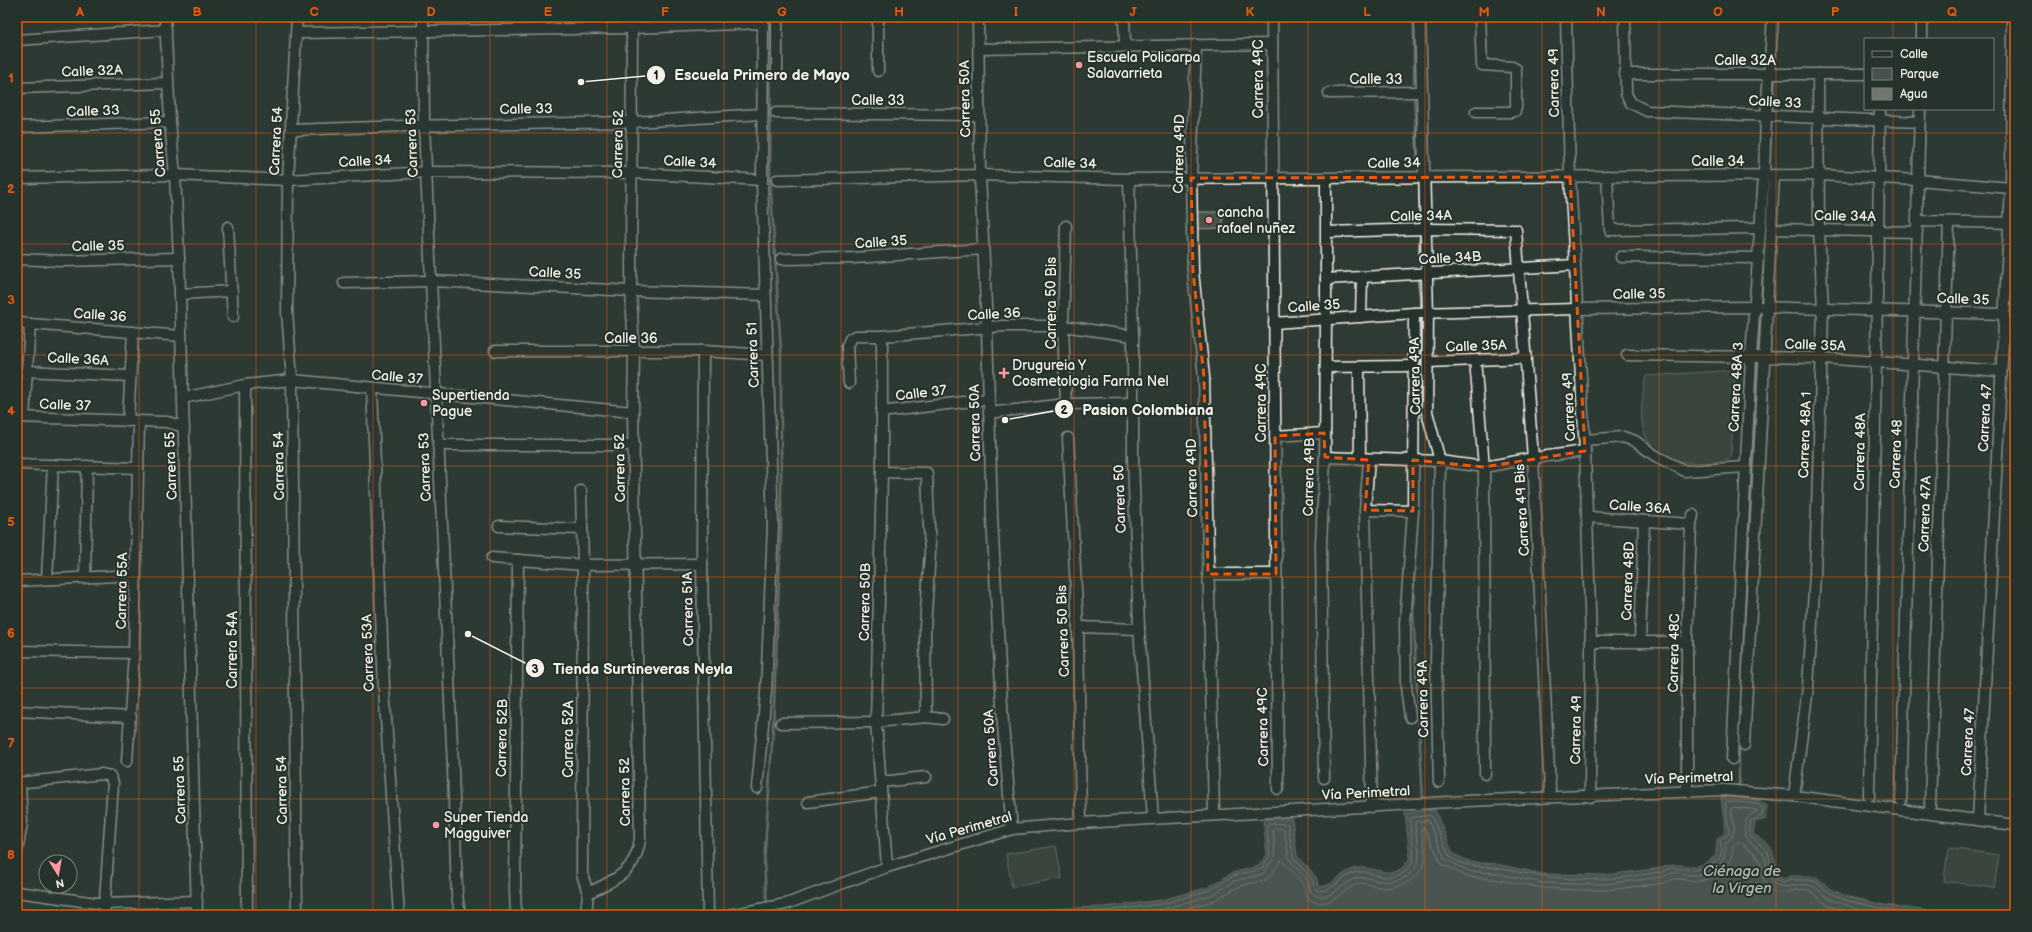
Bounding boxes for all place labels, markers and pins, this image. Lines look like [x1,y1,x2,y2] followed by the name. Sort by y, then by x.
[1087,49,1201,82] place label: Escuela Policarpa Salavarrieta
[1074,60,1084,70] marker: Escuela Policarpa Salavarrieta
[646,61,858,88] callout: Escuela Primero de Mayo
[1217,204,1295,237] place label: cancha rafael nuñez
[1204,215,1214,225] marker: cancha rafael nuñez
[1012,357,1169,390] place label: Drugureia Y Cosmetologia Farma Nel
[999,368,1009,378] marker: Drugureia Y Cosmetologia Farma Nel
[432,387,510,420] place label: Supertienda Pague
[1054,396,1222,423] callout: Pasion Colombiana
[419,398,429,408] marker: Supertienda Pague
[525,655,741,682] callout: Tienda Surtineveras Neyla
[444,809,528,842] place label: Super Tienda Magguiver
[431,820,441,830] marker: Super Tienda Magguiver

